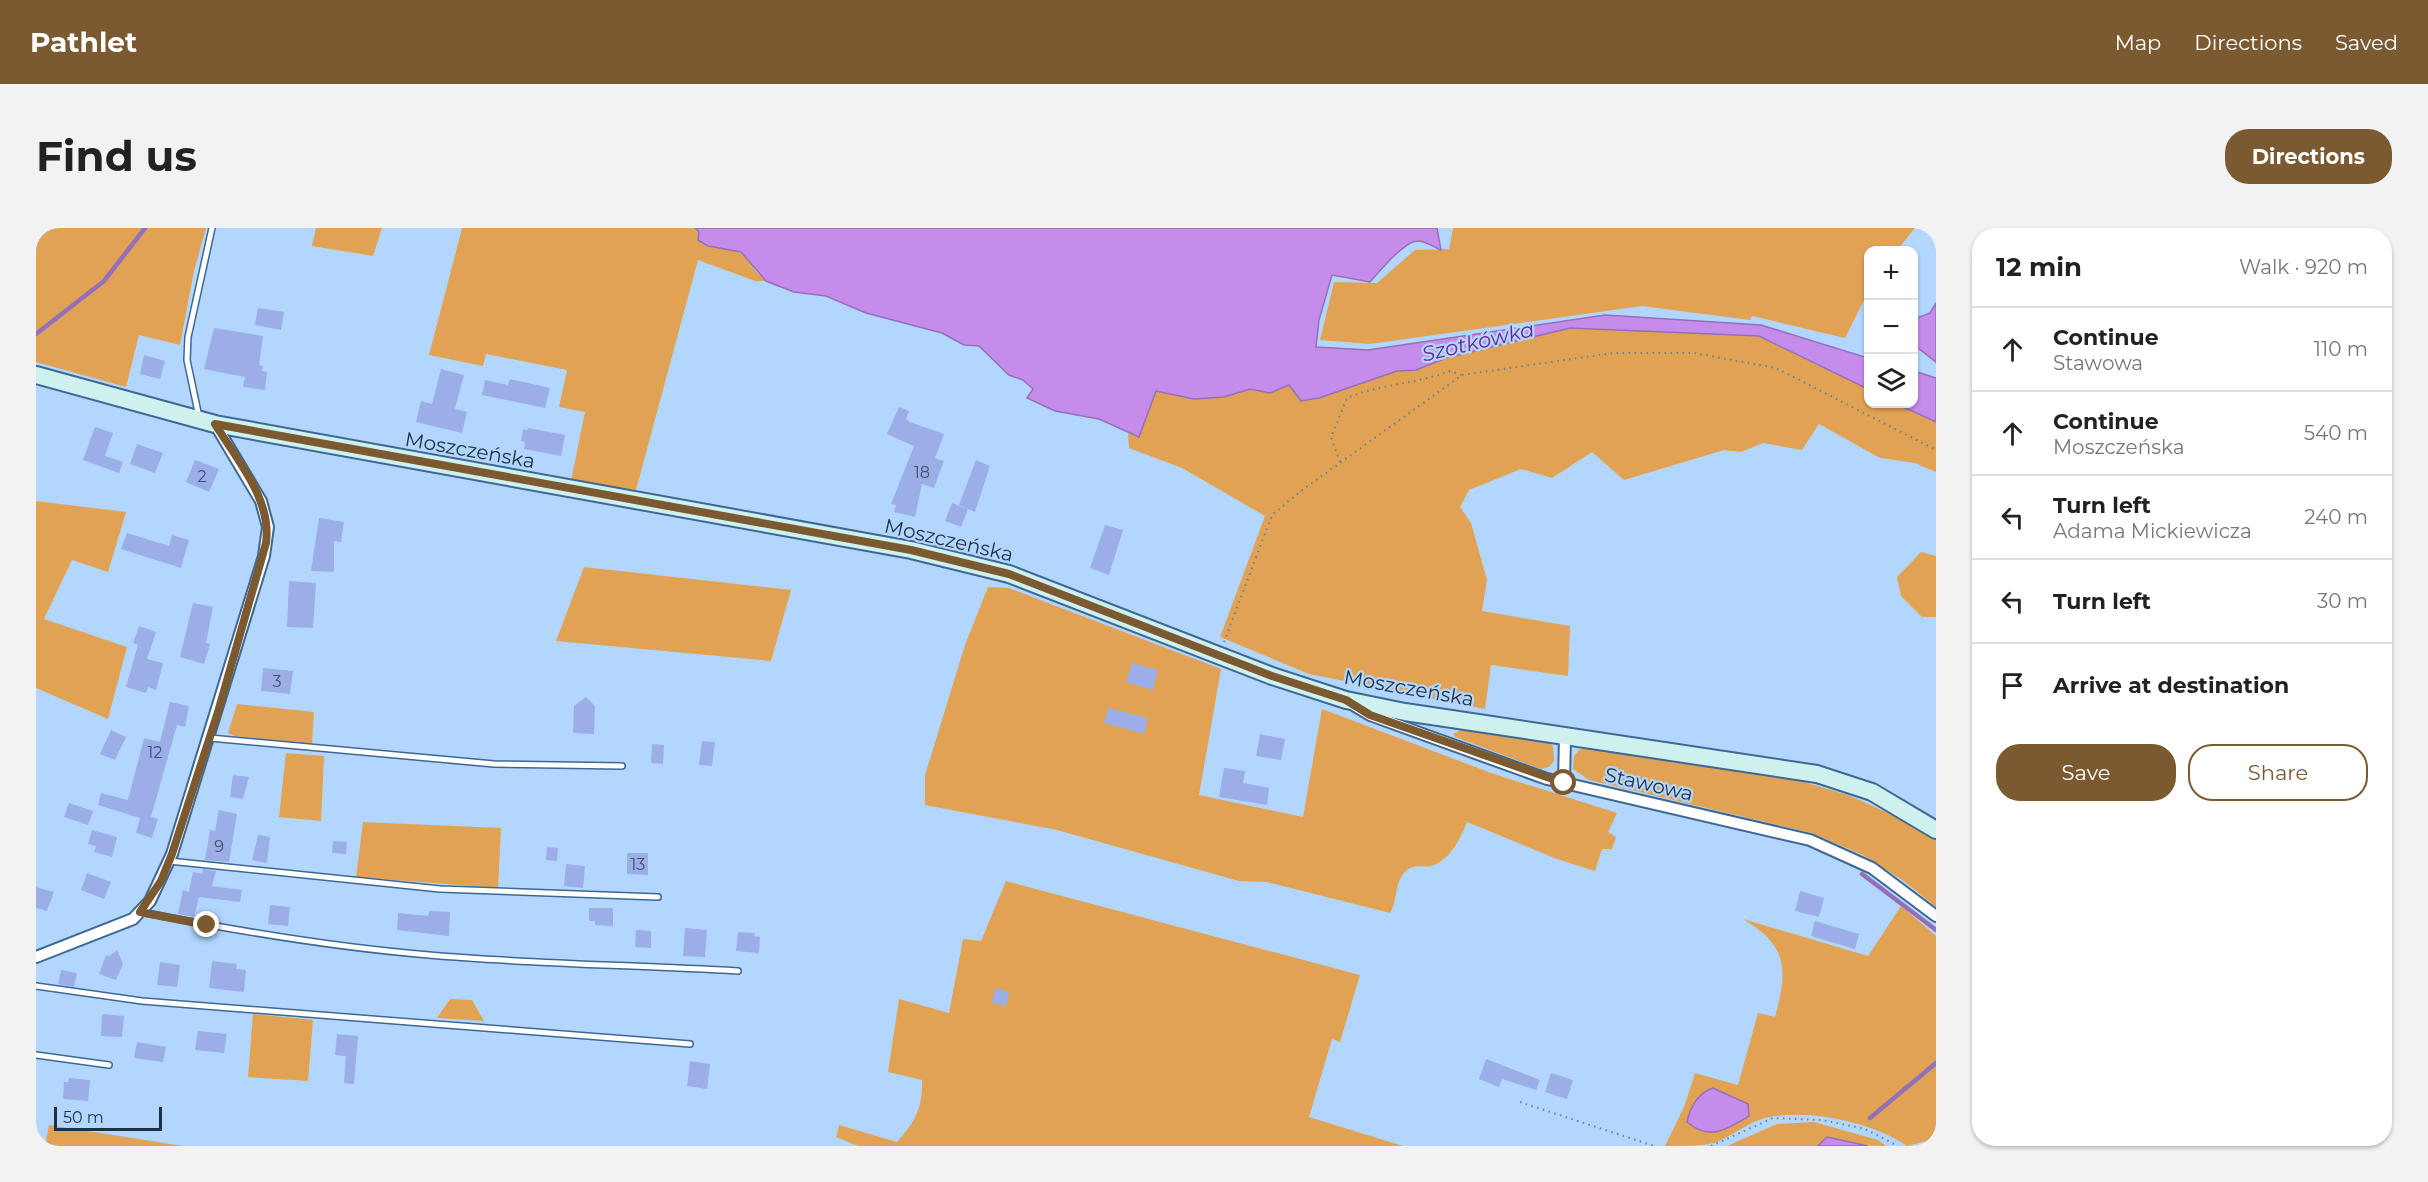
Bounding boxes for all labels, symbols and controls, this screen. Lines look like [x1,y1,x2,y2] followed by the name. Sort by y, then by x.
[30,25,137,59] text: Pathlet
[2115,30,2161,55] text: Map
[2194,30,2302,55] text: Directions
[2335,30,2398,55] text: Saved
[2225,129,2392,184] button: Directions
[36,130,197,182] text: Find us
[1864,246,1918,408] map controls
[1864,246,1918,300] button: +
[1996,251,2082,283] text: 12 min
[2239,255,2368,279] text: Walk · 920 m
[1864,300,1918,354] button: −
[1419,316,1537,367] water label: Szotkówka
[2053,324,2159,351] text: Continue
[1996,333,2029,366] icon: ahead
[2314,337,2368,361] text: 110 m
[2053,351,2143,375] text: Stawowa
[1864,354,1918,408] button: layers
[2053,408,2159,435] text: Continue
[1996,417,2029,450] icon: ahead
[2304,421,2368,445] text: 540 m
[403,427,537,473] street label: Moszczeńska
[2053,435,2185,459] text: Moszczeńska
[914,463,930,482] house number: 18
[197,467,207,486] house number: 2
[2053,492,2151,519] text: Turn left
[1996,501,2029,534] icon: left
[2304,505,2368,529] text: 240 m
[882,514,1016,566] street label: Moszczeńska
[2053,519,2252,543] text: Adama Mickiewicza
[1996,585,2029,618] icon: left
[2053,588,2151,615] text: Turn left
[2317,589,2368,613] text: 30 m
[1342,665,1476,711] street label: Moszczeńska
[1996,669,2029,702] icon: arrive
[272,672,282,691] house number: 3
[2053,672,2289,699] text: Arrive at destination
[148,743,162,762] house number: 12
[1996,744,2176,801] button: Save
[2188,744,2368,801] button: Share
[1602,762,1696,806] street label: Stawowa
[1550,769,1576,795] route start
[214,837,224,856] house number: 9
[631,855,645,874] house number: 13
[193,911,219,937] route end
[54,1104,162,1132] scale bar
[63,1108,104,1127] text: 50 m

